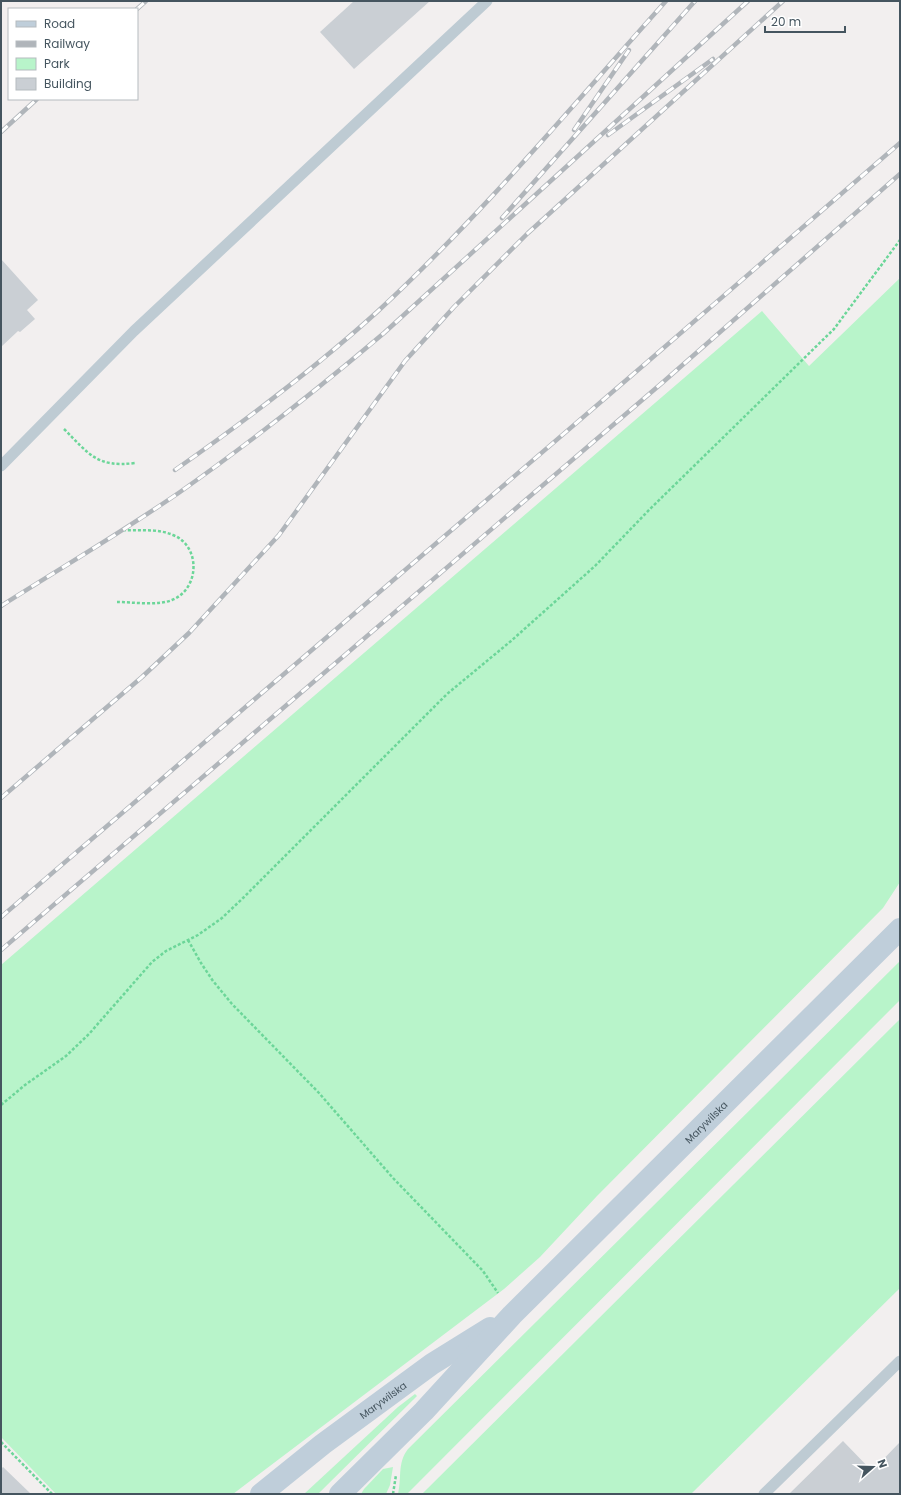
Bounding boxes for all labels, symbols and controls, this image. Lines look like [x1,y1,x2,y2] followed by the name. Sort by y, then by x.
[8,8,138,100] legend
[765,8,845,34] scale bar
[771,13,801,30] text: 20 m
[44,15,75,32] text: Road
[44,35,90,52] text: Railway
[44,55,71,72] text: Park
[44,75,92,92] text: Building
[681,1097,731,1147] street label: Marywilska
[356,1378,410,1422] street label: Marywilska
[853,1447,893,1487] north arrow
[873,1457,891,1470] text: N

